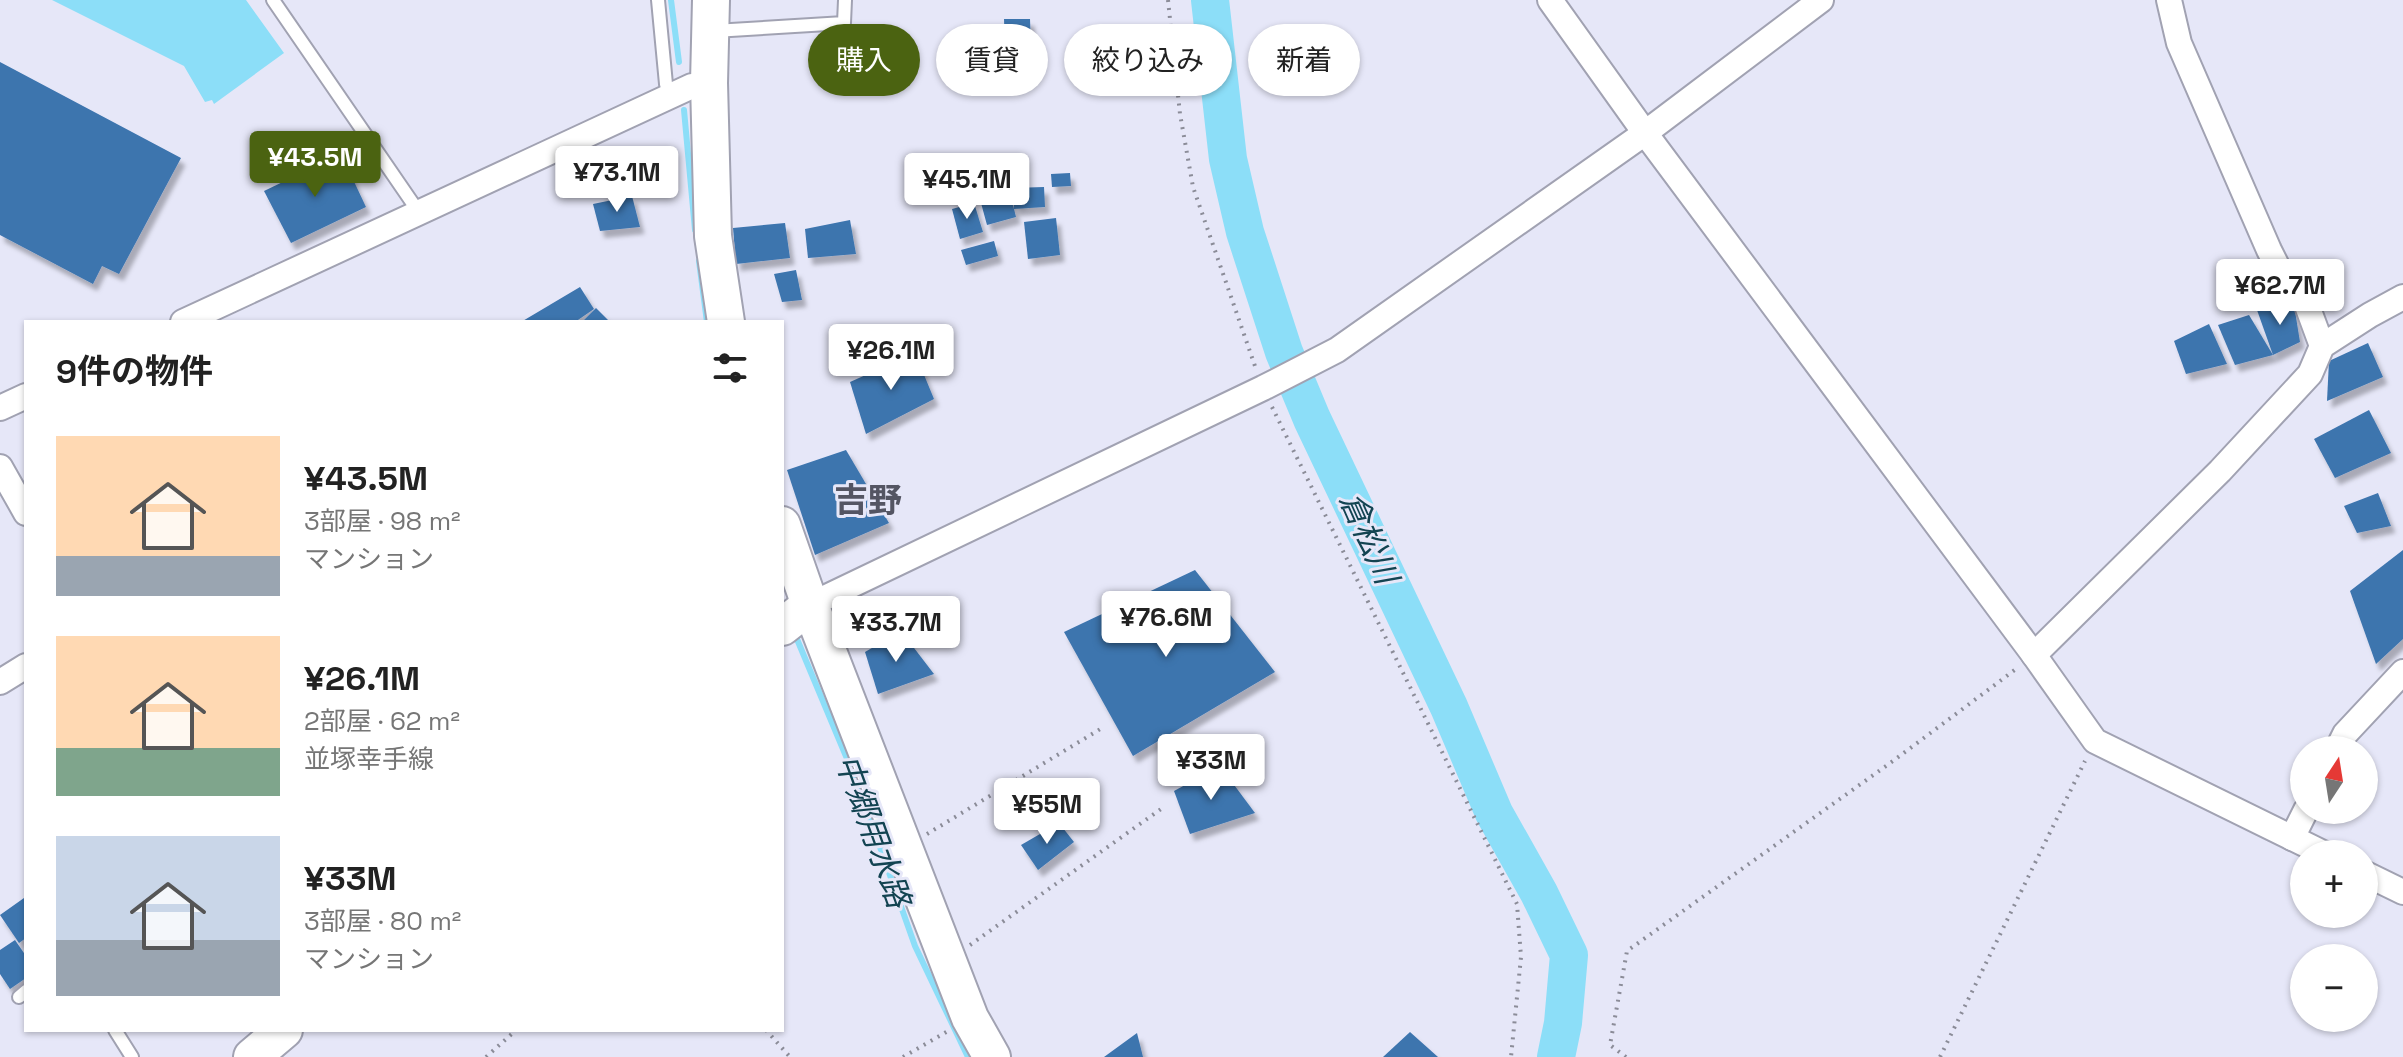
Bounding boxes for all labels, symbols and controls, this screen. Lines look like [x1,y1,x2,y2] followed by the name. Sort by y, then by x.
[808,24,920,96] chip: 購入
[936,24,1048,96] chip: 賃貸
[1064,24,1232,96] chip: 絞り込み
[1248,24,1360,96] chip: 新着
[250,131,380,199] pin: ¥43.5M
[268,140,362,174] text: ¥43.5M
[552,146,682,214] pin: ¥73.1M
[902,153,1032,221] pin: ¥45.1M
[573,155,661,189] text: ¥73.1M
[922,162,1012,196] text: ¥45.1M
[2215,259,2345,327] pin: ¥62.7M
[2234,268,2326,302] text: ¥62.7M
[826,324,956,392] pin: ¥26.1M
[847,333,935,367] text: ¥26.1M
[708,346,752,390] icon: filters
[56,350,213,393] text: 9件の物件
[304,457,428,500] text: ¥43.5M
[120,468,216,564] icon: home
[834,479,902,522] district label: 吉野
[1331,486,1408,593] water label: 倉松川
[304,504,461,538] text: 3部屋 · 98 m²
[304,542,434,576] text: マンション
[1101,591,1231,659] pin: ¥76.6M
[831,596,961,664] pin: ¥33.7M
[1120,600,1212,634] text: ¥76.6M
[850,605,942,639] text: ¥33.7M
[304,657,420,700] text: ¥26.1M
[120,668,216,764] icon: home
[304,704,460,738] text: 2部屋 · 62 m²
[1164,734,1258,802] pin: ¥33M
[2290,736,2378,824] north arrow
[2290,736,2378,1032] map controls
[304,742,434,776] text: 並塚幸手線
[1176,743,1246,777] text: ¥33M
[827,749,920,916] water label: 中郷用水路
[1000,778,1094,846] pin: ¥55M
[1012,787,1082,821] text: ¥55M
[2290,840,2378,928] button: +
[304,857,396,900] text: ¥33M
[120,868,216,964] icon: home
[304,904,461,938] text: 3部屋 · 80 m²
[304,942,434,976] text: マンション
[2290,944,2378,1032] button: −

